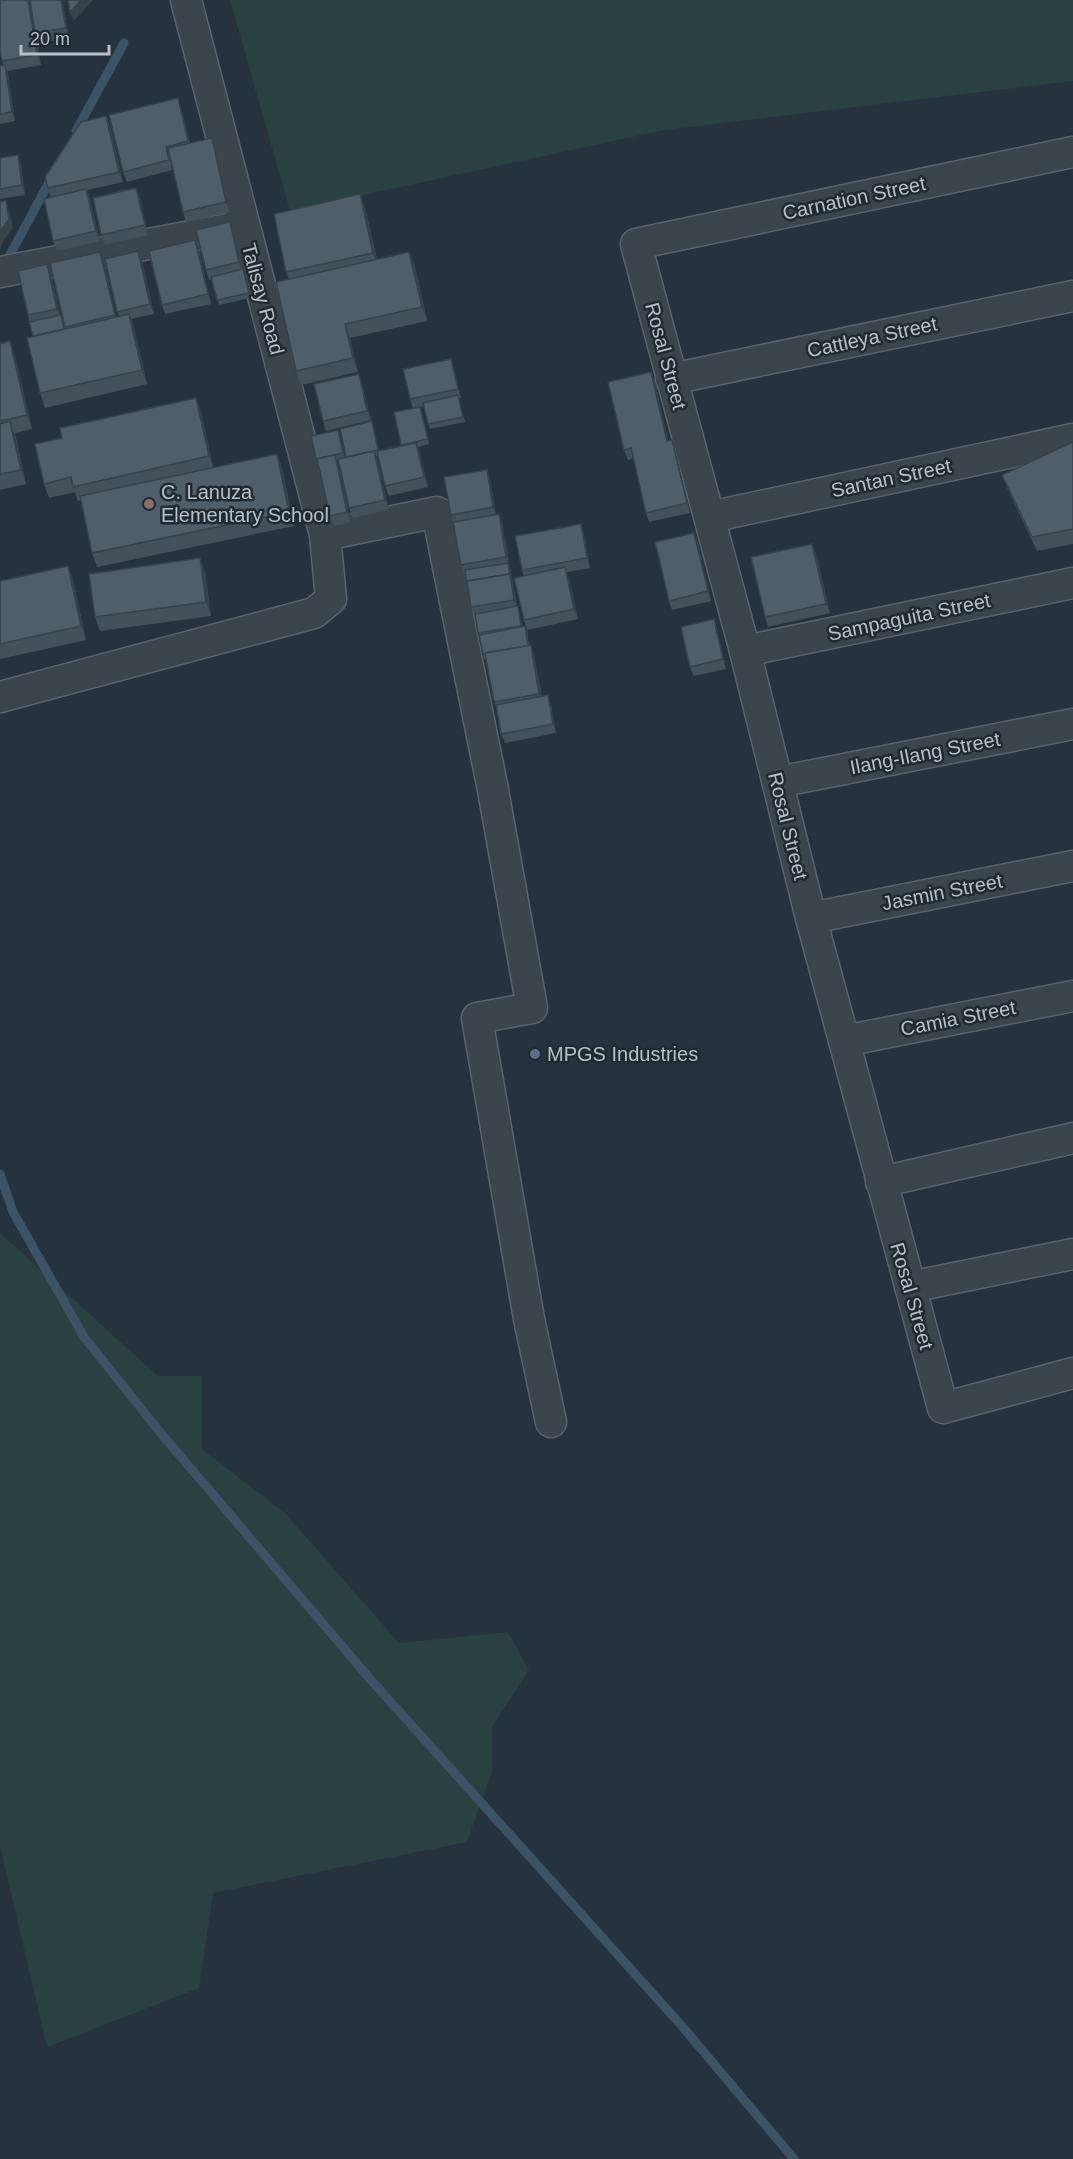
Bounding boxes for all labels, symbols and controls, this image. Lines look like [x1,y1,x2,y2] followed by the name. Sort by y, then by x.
[21,18,110,56] scale bar
[30,29,70,49] text: 20 m
[780,172,928,224] street label: Carnation Street
[238,241,288,357] street label: Talisay Road
[641,300,691,412] street label: Rosal Street
[805,312,939,362] street label: Cattleya Street
[829,454,954,501] street label: Santan Street
[161,481,329,526] place label: C. Lanuza Elementary School
[142,497,156,511] marker: C. Lanuza Elementary School
[826,589,993,645] street label: Sampaguita Street
[848,728,1002,778] street label: Ilang-Ilang Street
[764,770,812,882] street label: Rosal Street
[880,869,1005,914] street label: Jasmin Street
[899,996,1018,1040] street label: Camia Street
[547,1043,698,1065] place label: MPGS Industries
[528,1047,542,1061] marker: MPGS Industries
[886,1240,938,1352] street label: Rosal Street

